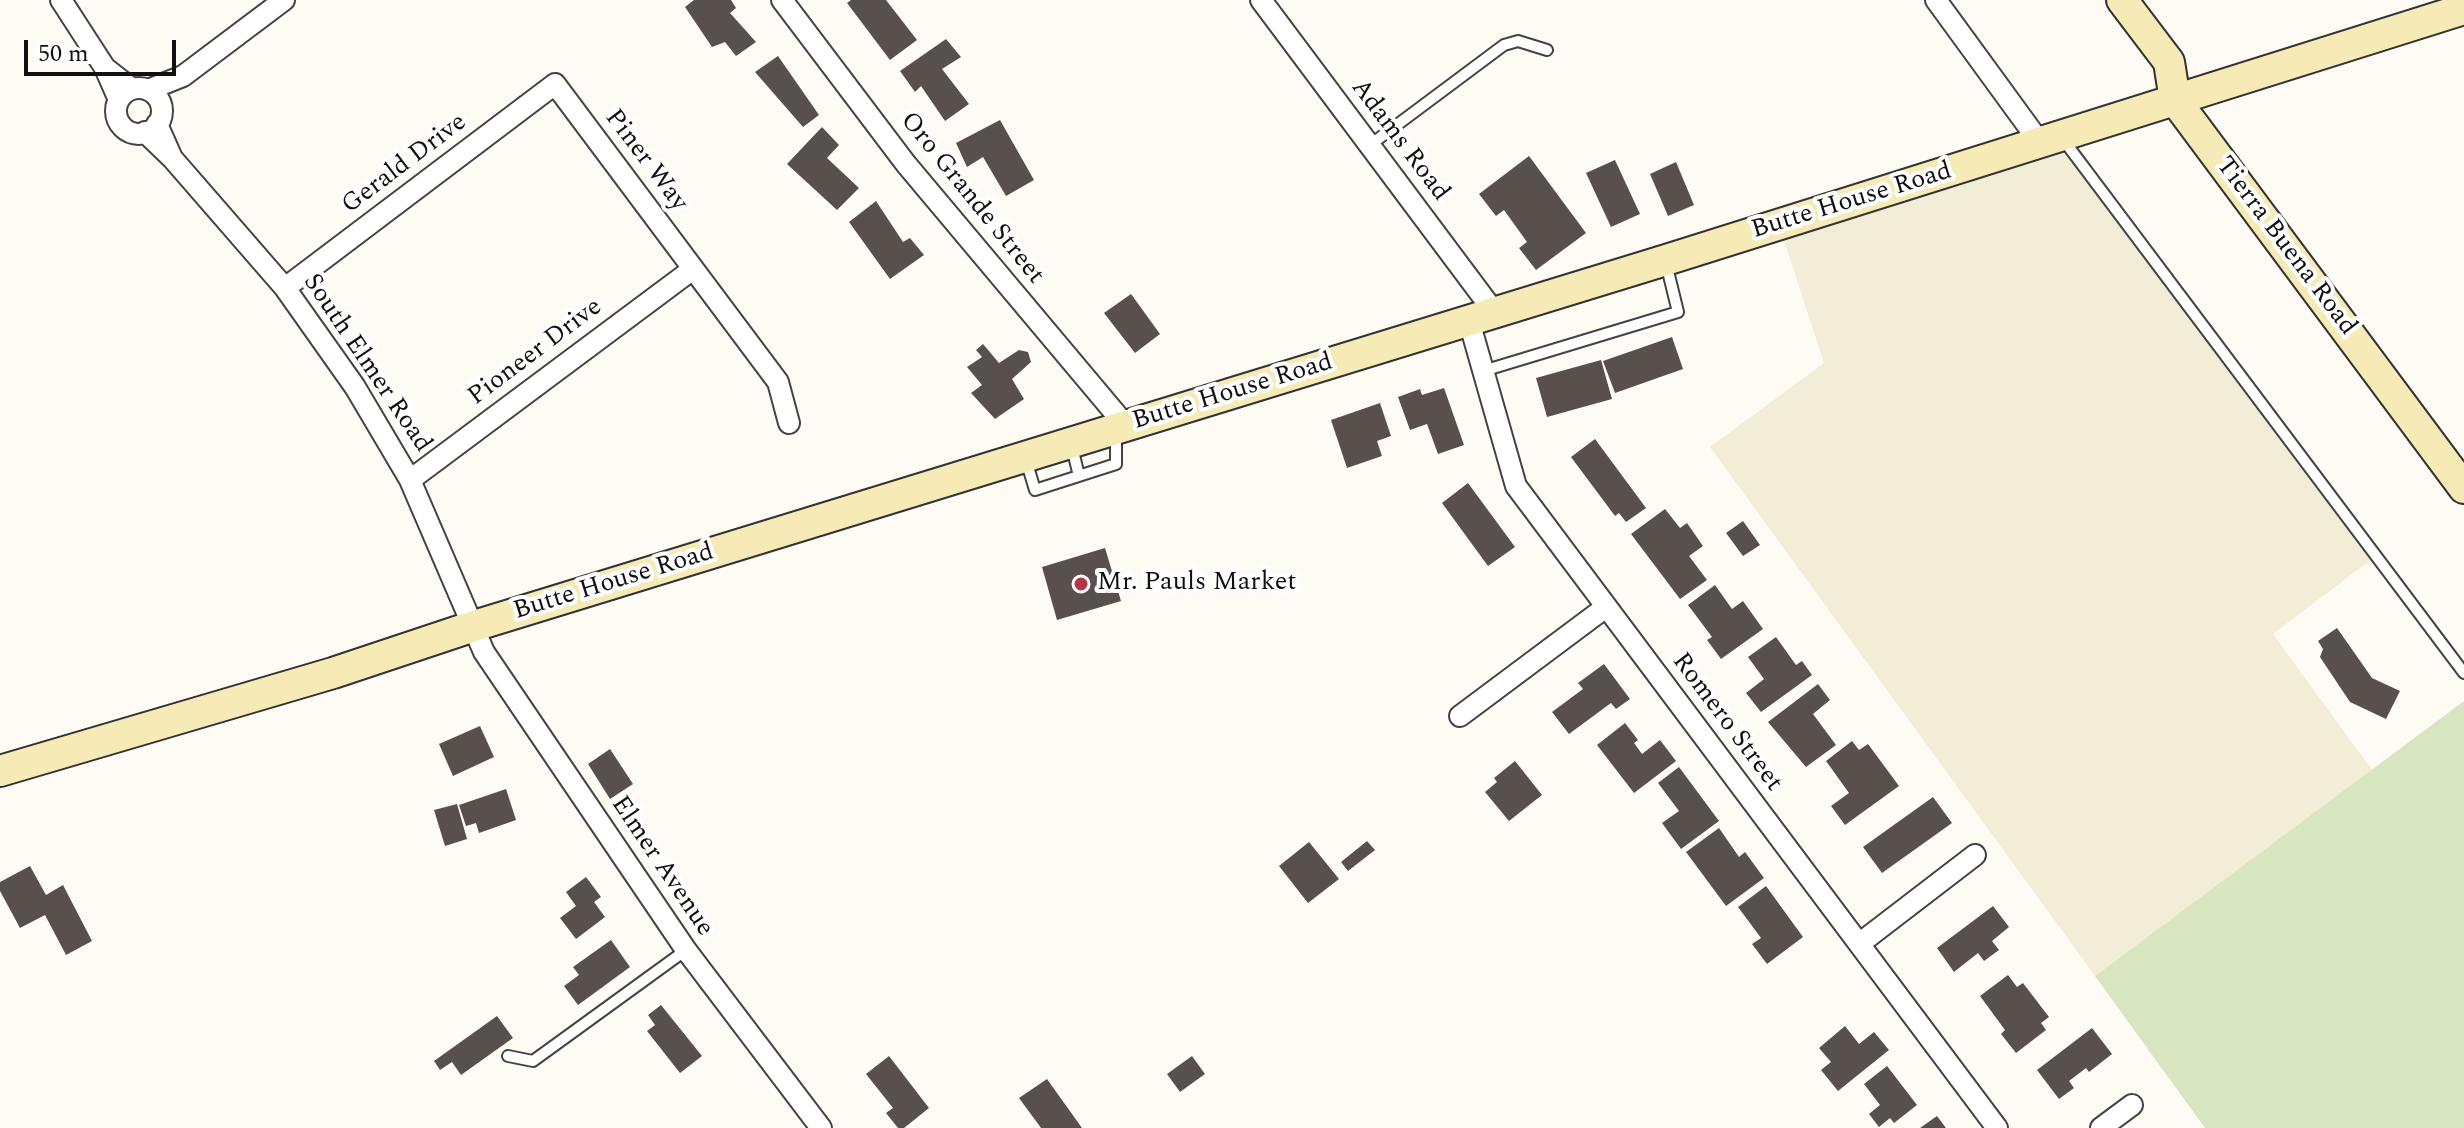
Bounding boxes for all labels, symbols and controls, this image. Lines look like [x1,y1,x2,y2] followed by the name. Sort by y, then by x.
[28,24,180,74] scale bar
[38,36,89,72] text: 50 m
[1343,74,1455,208] street label: Adams Road
[597,104,693,218] street label: Piner Way
[892,107,1050,291] street label: Oro Grande Street
[336,108,474,222] street label: Gerald Drive
[2208,152,2362,342] street label: Tierra Buena Road
[1748,157,1956,247] street label: Butte House Road
[295,269,437,459] street label: South Elmer Road
[463,293,609,413] street label: Pioneer Drive
[1129,348,1337,438] street label: Butte House Road
[510,538,718,628] street label: Butte House Road
[1097,568,1296,600] place label: Mr. Pauls Market
[1072,575,1090,593] marker: Mr. Pauls Market
[1664,648,1788,798] street label: Romero Street
[603,791,719,943] street label: Elmer Avenue

